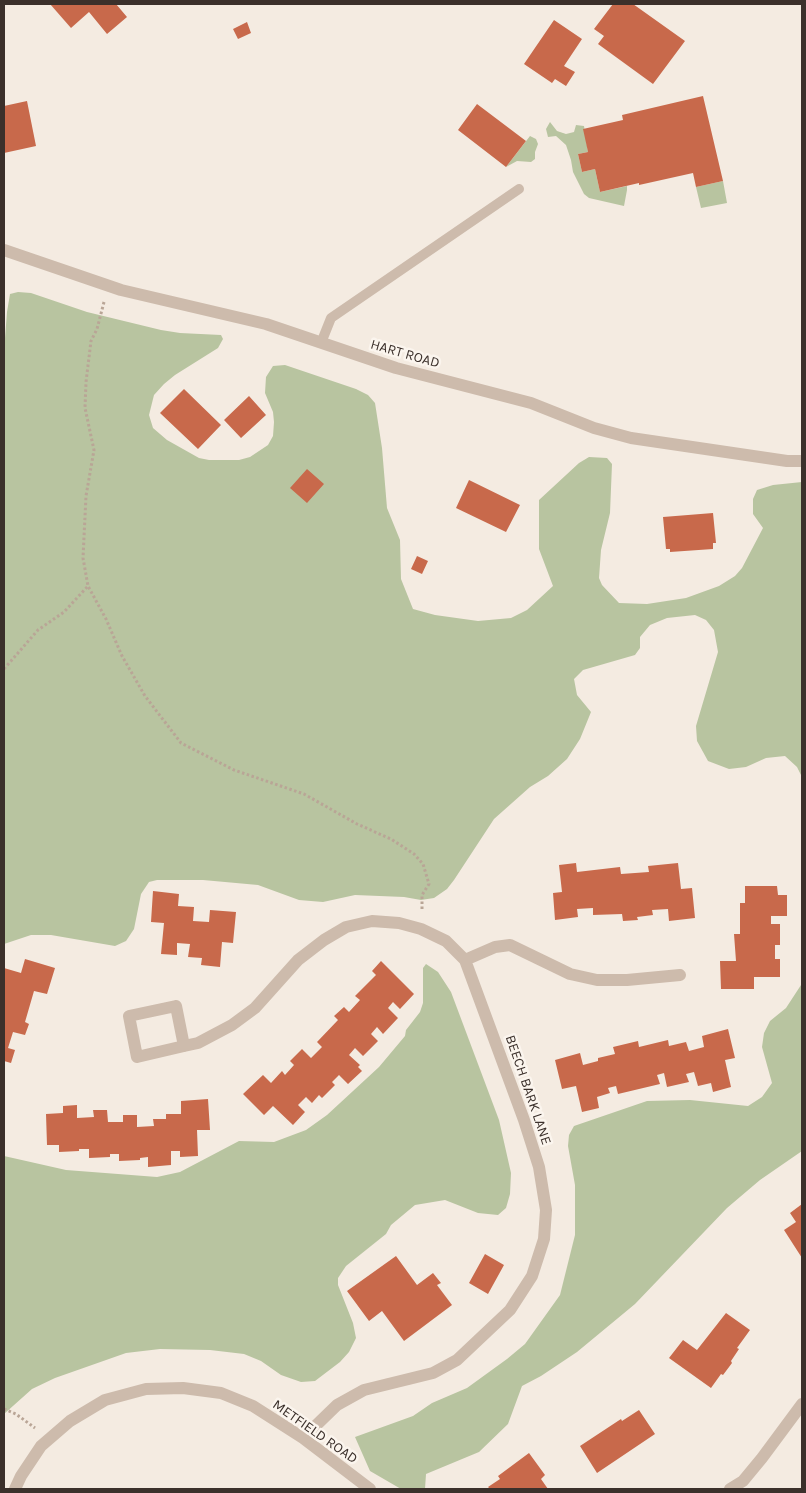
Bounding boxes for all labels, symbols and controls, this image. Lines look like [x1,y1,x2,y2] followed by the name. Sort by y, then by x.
[368,336,442,372] street label: HART ROAD
[501,1033,555,1147] street label: BEECH BARK LANE
[269,1396,361,1468] street label: METFIELD ROAD

